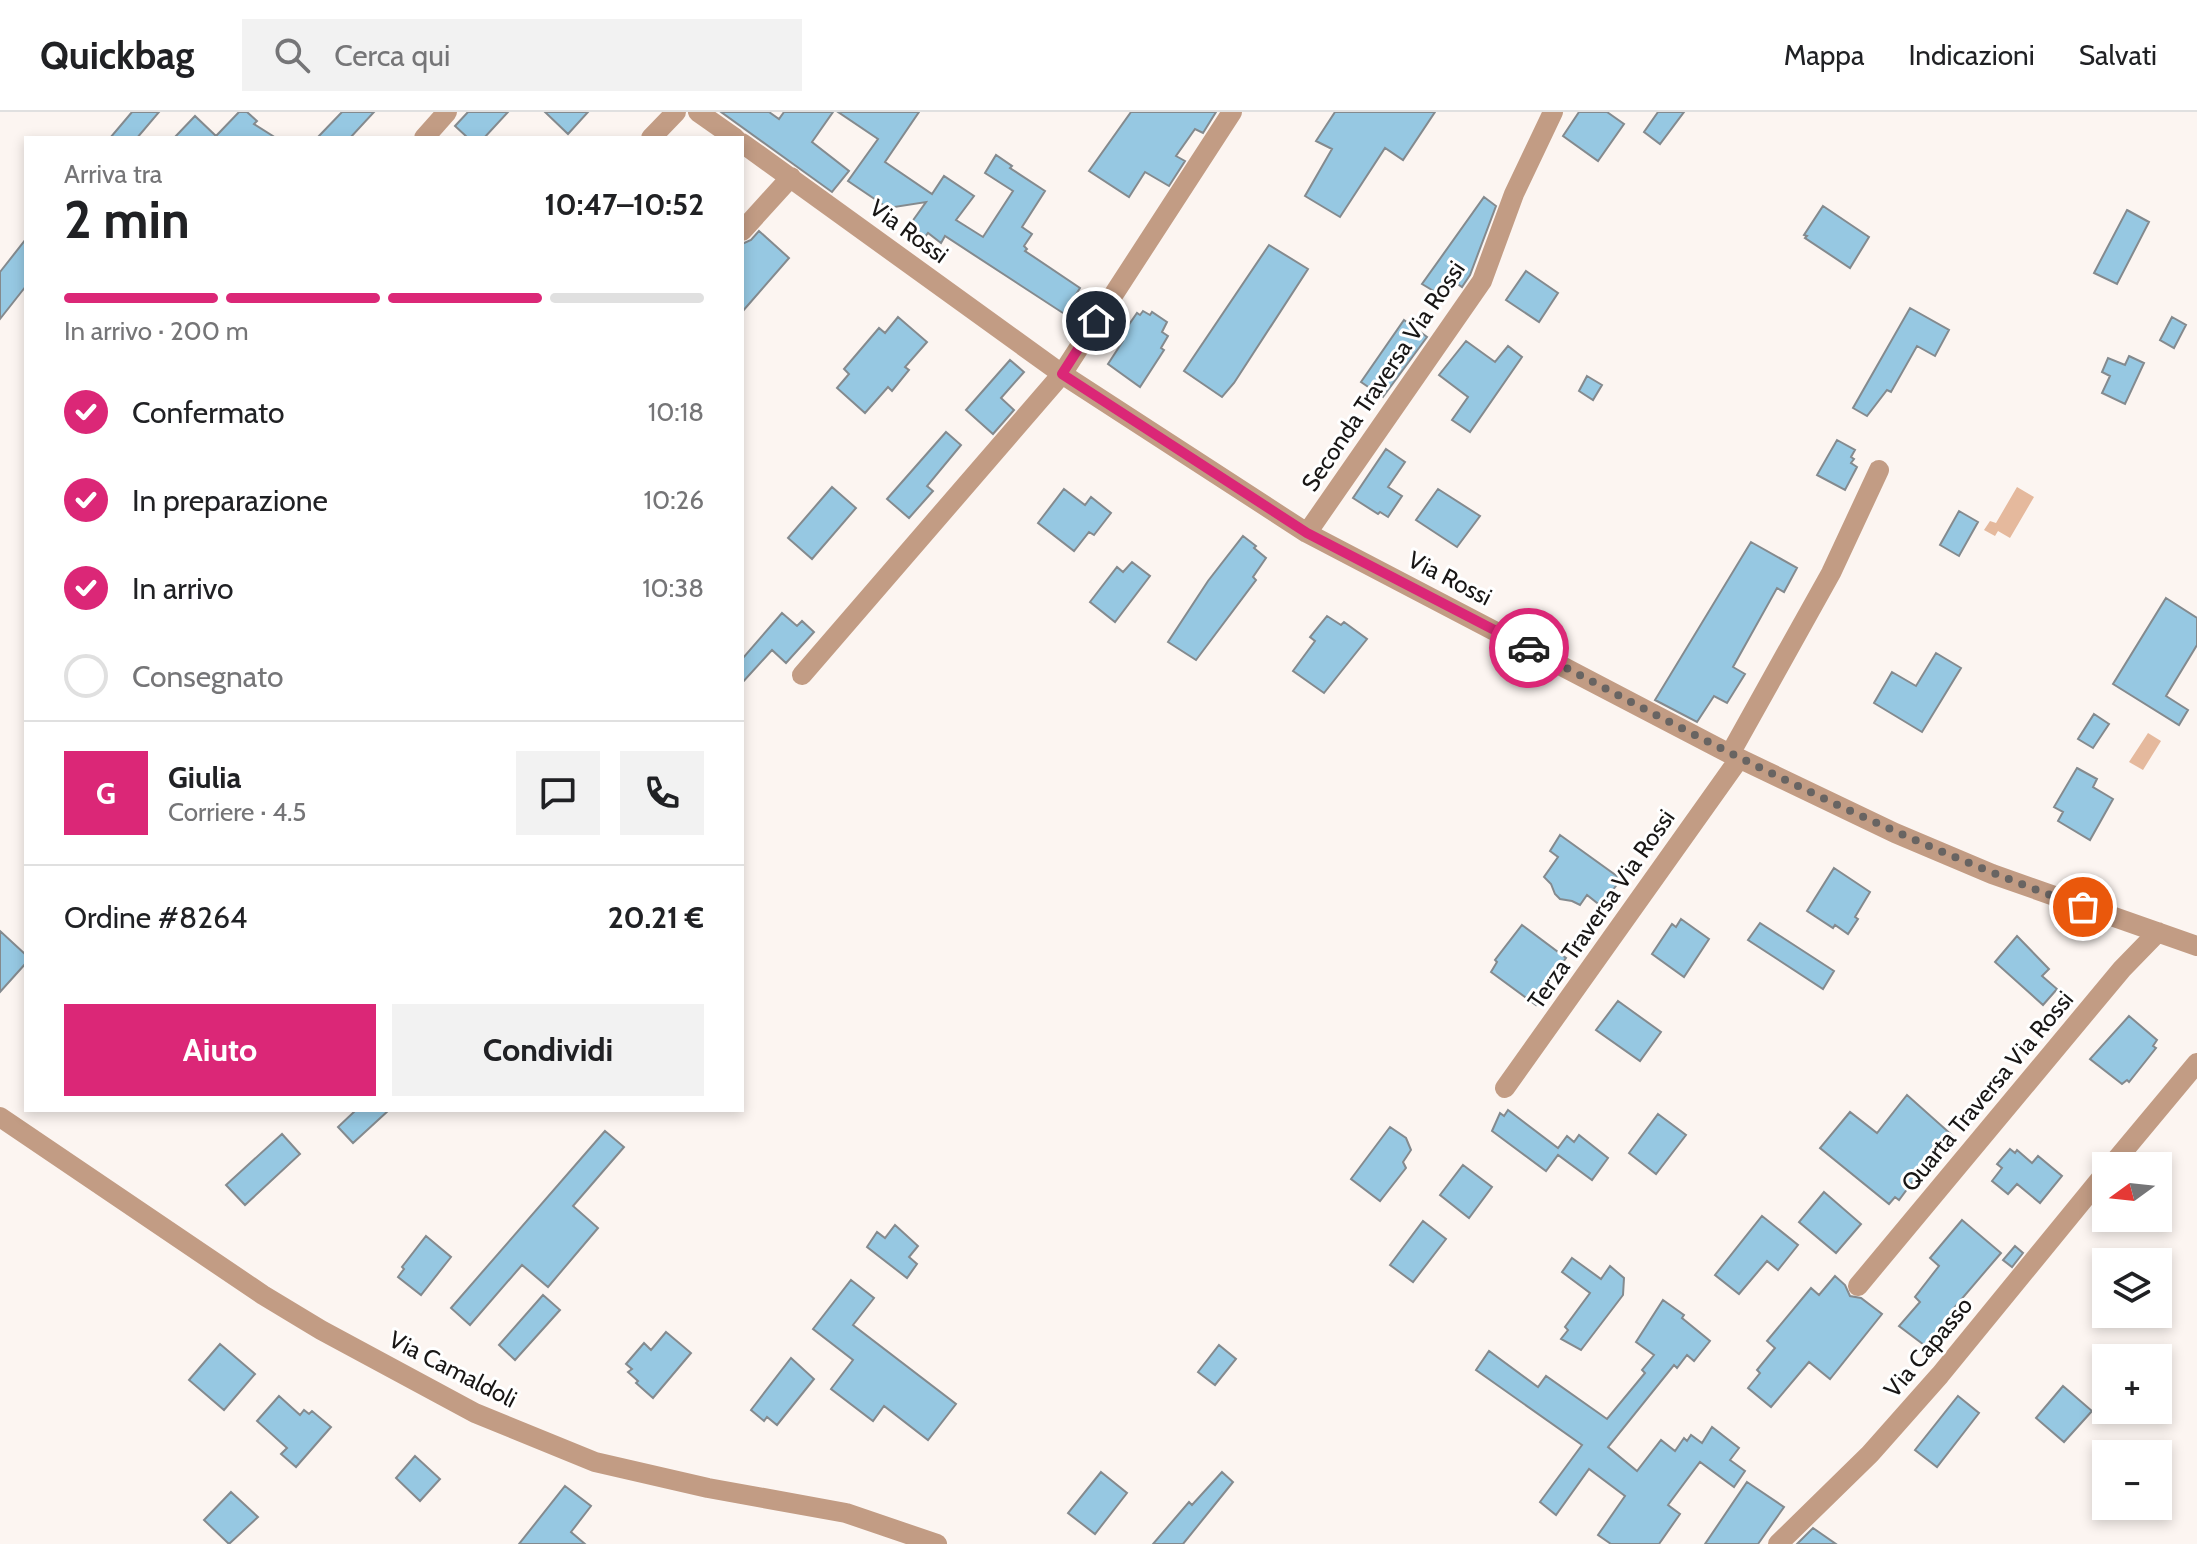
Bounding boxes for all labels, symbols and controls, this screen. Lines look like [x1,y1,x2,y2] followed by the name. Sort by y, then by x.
[242,19,802,91] search box
[40,32,194,79] text: Quickbag
[270,33,314,77] icon: search
[334,37,450,74] text: Cerca qui
[1784,38,1864,72] text: Mappa
[1908,38,2035,72] text: Indicazioni
[2079,38,2157,72] text: Salvati
[64,158,162,190] text: Arriva tra
[545,186,704,223] text: 10:47–10:52
[64,188,190,251] text: 2 min
[864,193,954,269] street label: Via Rossi
[1295,255,1471,497] street label: Seconda Traversa Via Rossi
[1062,287,1130,355] pin
[1074,299,1118,343] icon: home
[64,315,249,347] text: In arrivo · 200 m
[64,390,108,434] icon: check
[132,394,285,431] text: Confermato
[648,396,704,428] text: 10:18
[64,478,108,522] icon: check
[132,482,328,519] text: In preparazione
[644,484,704,516] text: 10:26
[1403,545,1497,611] street label: Via Rossi
[64,566,108,610] icon: check
[132,570,234,607] text: In arrivo
[642,572,704,604] text: 10:38
[1489,608,1569,688] courier
[1507,626,1551,670] icon: car
[132,658,283,695] text: Consegnato
[516,751,600,835] button: chat
[620,751,704,835] button: phone
[168,759,242,796] text: Giulia
[96,775,116,812] text: G
[168,796,306,828] text: Corriere · 4.5
[1521,804,1681,1014] street label: Terza Traversa Via Rossi
[2049,873,2117,941] pin
[2061,885,2105,929] icon: bag
[64,899,247,936] text: Ordine #8264
[608,899,704,936] text: 20.21 €
[1895,985,2079,1197] street label: Quarta Traversa Via Rossi
[64,1004,376,1096] button: Aiuto
[392,1004,704,1096] button: Condividi
[2092,1152,2172,1232] north arrow
[2092,1152,2172,1520] map controls
[2092,1248,2172,1328] button: layers
[1878,1291,1978,1403] street label: Via Capasso
[384,1324,522,1414] street label: Via Camaldoli
[2092,1344,2172,1424] button: +
[2092,1440,2172,1520] button: −

